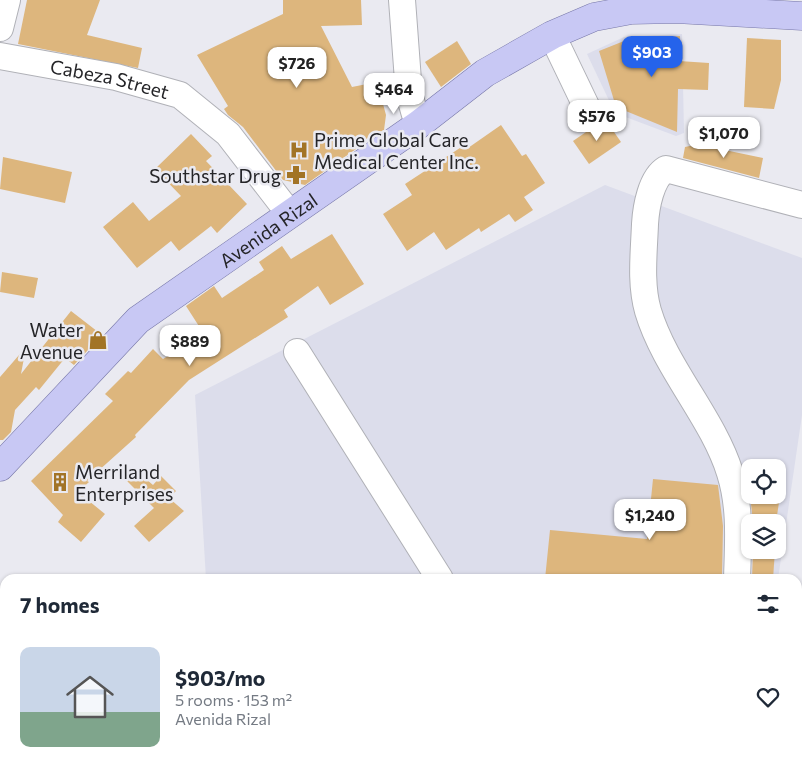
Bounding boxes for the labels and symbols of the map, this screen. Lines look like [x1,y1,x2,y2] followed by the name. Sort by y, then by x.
[622,36,682,78] pin: $903
[267,46,327,89] pin: $726
[49,54,172,103] street label: Cabeza Street
[364,72,424,115] pin: $464
[567,100,627,142] pin: $576
[683,116,765,159] pin: $1,070
[314,128,479,173] place label: Prime Global Care Medical Center Inc.
[288,139,310,161] hospital icon: Prime Global Care Medical Center Inc.
[149,164,281,187] place label: Southstar Drug
[285,164,307,186] pharmacy icon: Southstar Drug
[215,187,321,272] street label: Avenida Rizal
[20,318,83,363] place label: Water Avenue
[160,324,220,367] pin: $889
[87,329,109,351] shop icon: Water Avenue
[75,460,173,505] place label: Merriland Enterprises
[49,471,71,493] building icon: Merriland Enterprises
[609,498,691,541] pin: $1,240

